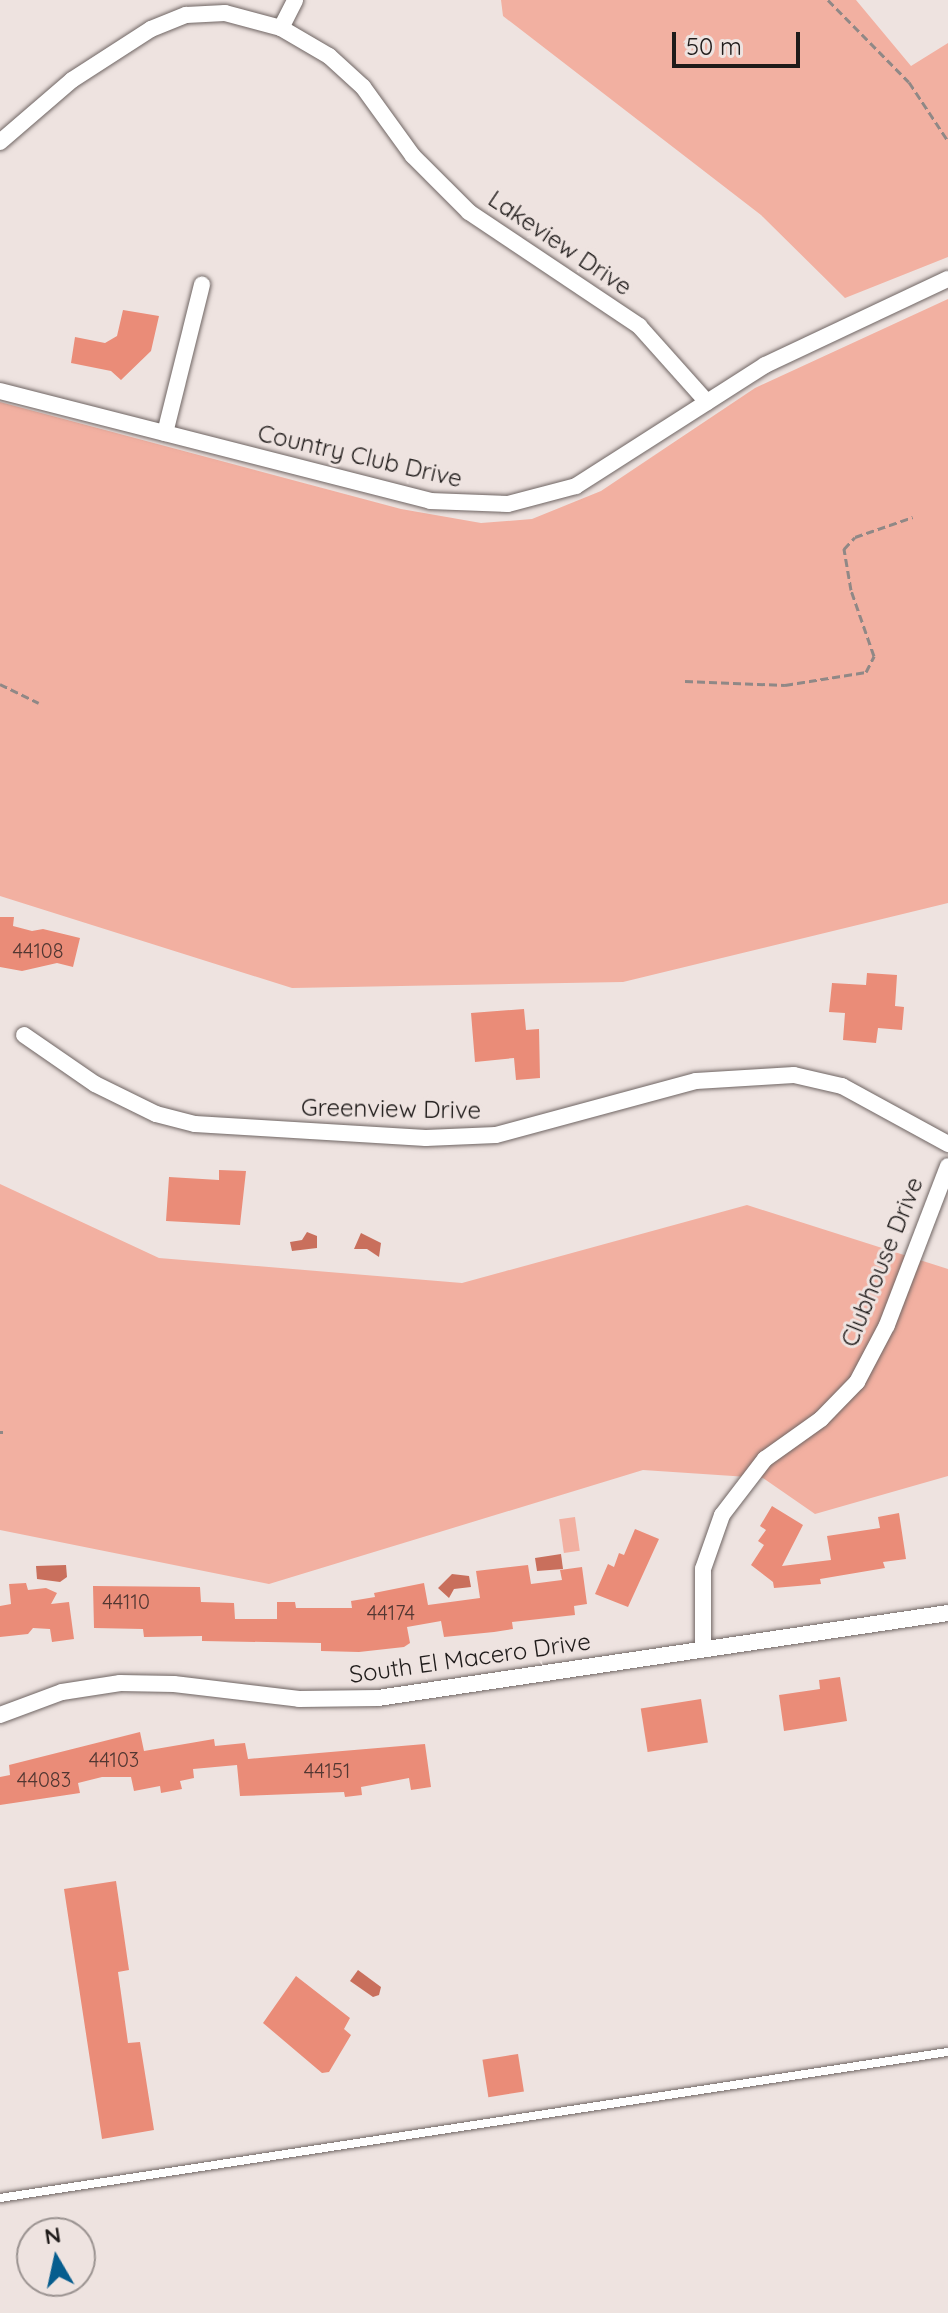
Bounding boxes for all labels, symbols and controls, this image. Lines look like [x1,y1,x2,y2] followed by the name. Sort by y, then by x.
[676,16,804,66] scale bar
[686,31,742,61] text: 50 m
[483,184,637,302] street label: Lakeview Drive
[255,418,465,494] street label: Country Club Drive
[12,938,64,962] house number: 44108
[301,1093,481,1125] street label: Greenview Drive
[835,1173,929,1351] street label: Clubhouse Drive
[102,1589,150,1613] house number: 44110
[367,1600,415,1624] house number: 44174
[347,1627,593,1689] street label: South El Macero Drive
[89,1747,139,1771] house number: 44103
[304,1758,350,1782] house number: 44151
[17,1767,71,1791] house number: 44083
[16,2217,96,2297] north arrow
[42,2220,63,2250] text: N

